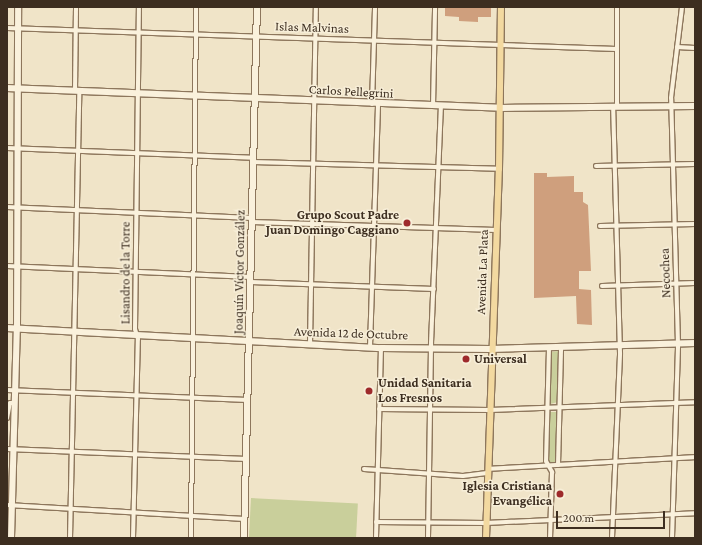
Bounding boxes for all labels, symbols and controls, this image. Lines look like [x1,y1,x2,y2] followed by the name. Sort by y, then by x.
[275,19,349,37] street label: Islas Malvinas
[308,82,394,102] street label: Carlos Pellegrini
[266,208,399,239] place label: Grupo Scout Padre Juan Domingo Caggiano
[231,210,249,334] street label: Joaquín Víctor González
[402,218,412,228] marker: Grupo Scout Padre Juan Domingo Caggiano
[118,222,134,324] street label: Lisandro de la Torre
[474,229,492,315] street label: Avenida La Plata
[657,248,675,298] street label: Necochea
[294,324,408,344] street label: Avenida 12 de Octubre
[474,351,527,367] place label: Universal
[461,354,471,364] marker: Universal
[378,376,472,407] place label: Unidad Sanitaria Los Fresnos
[363,385,375,397] marker: Unidad Sanitaria Los Fresnos
[463,479,552,510] place label: Iglesia Cristiana Evangélica
[555,489,565,499] marker: Iglesia Cristiana Evangélica
[558,503,667,529] scale bar
[563,511,594,525] text: 200 m

